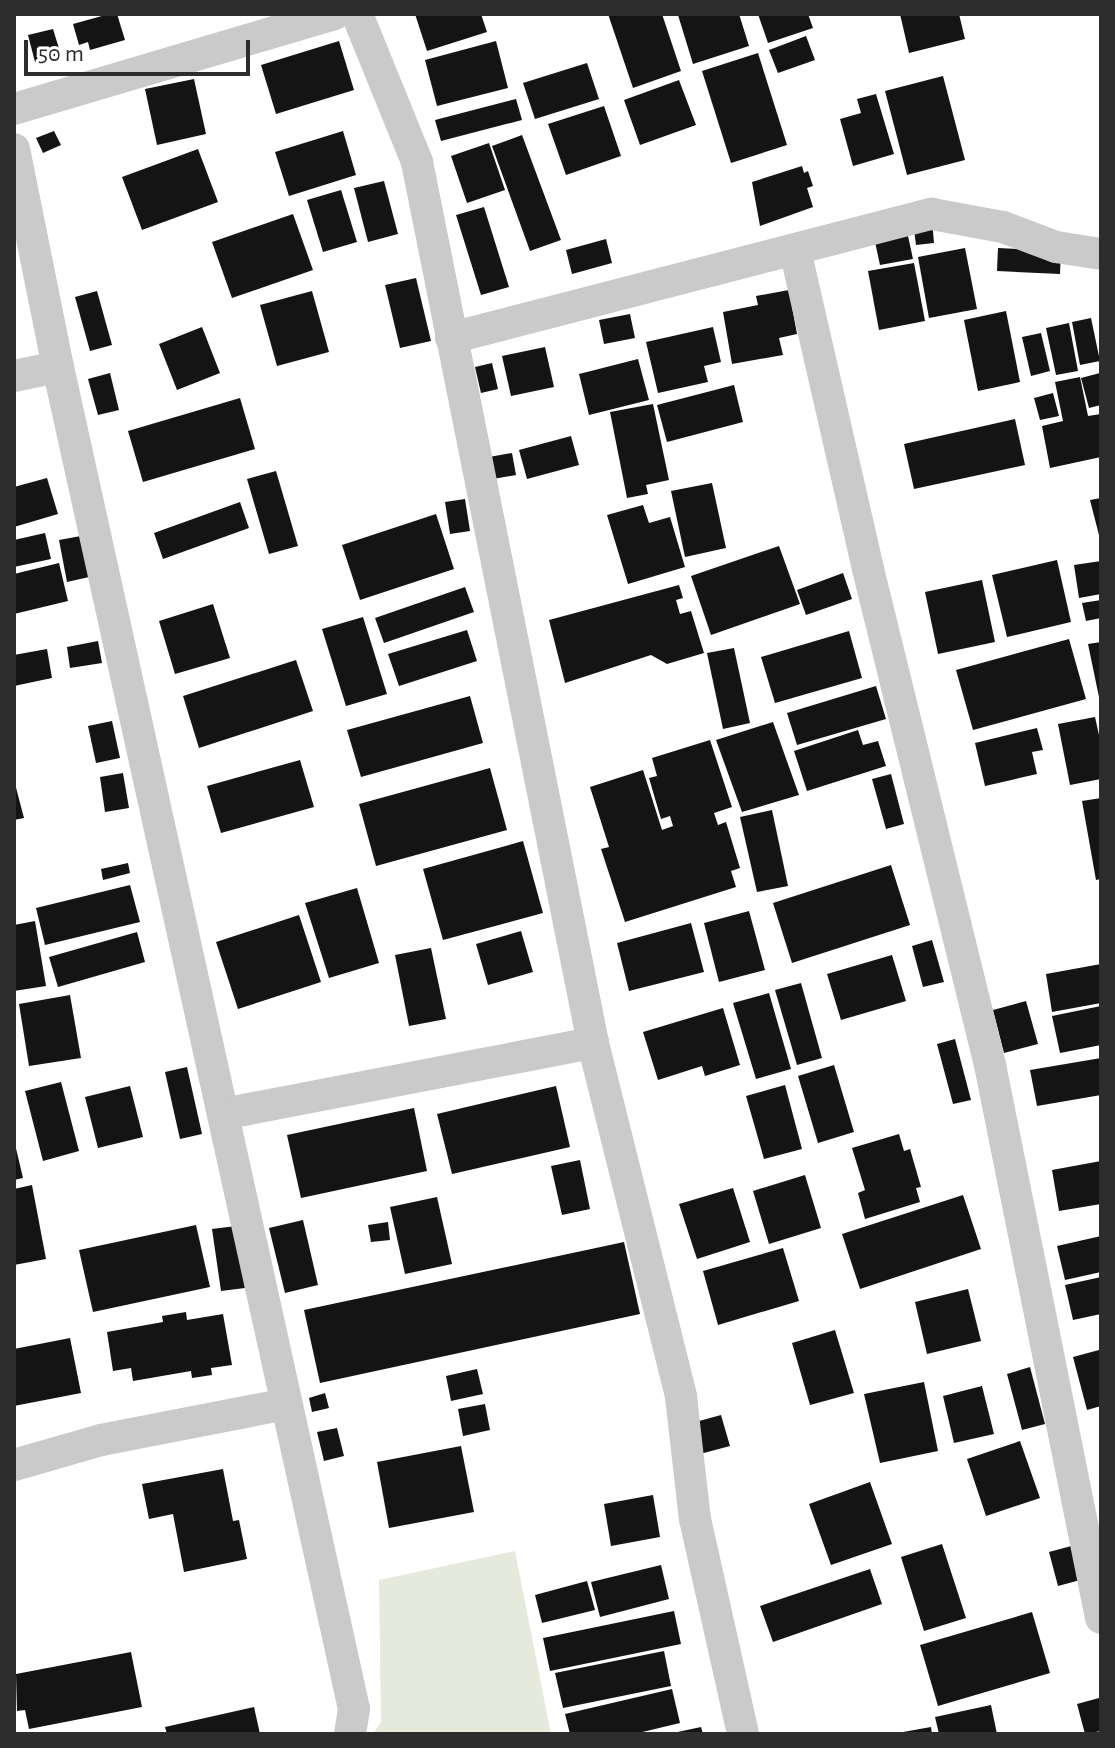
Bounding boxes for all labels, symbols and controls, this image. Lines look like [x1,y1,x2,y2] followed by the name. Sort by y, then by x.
[28,24,254,74] scale bar
[38,42,84,66] text: 50 m

